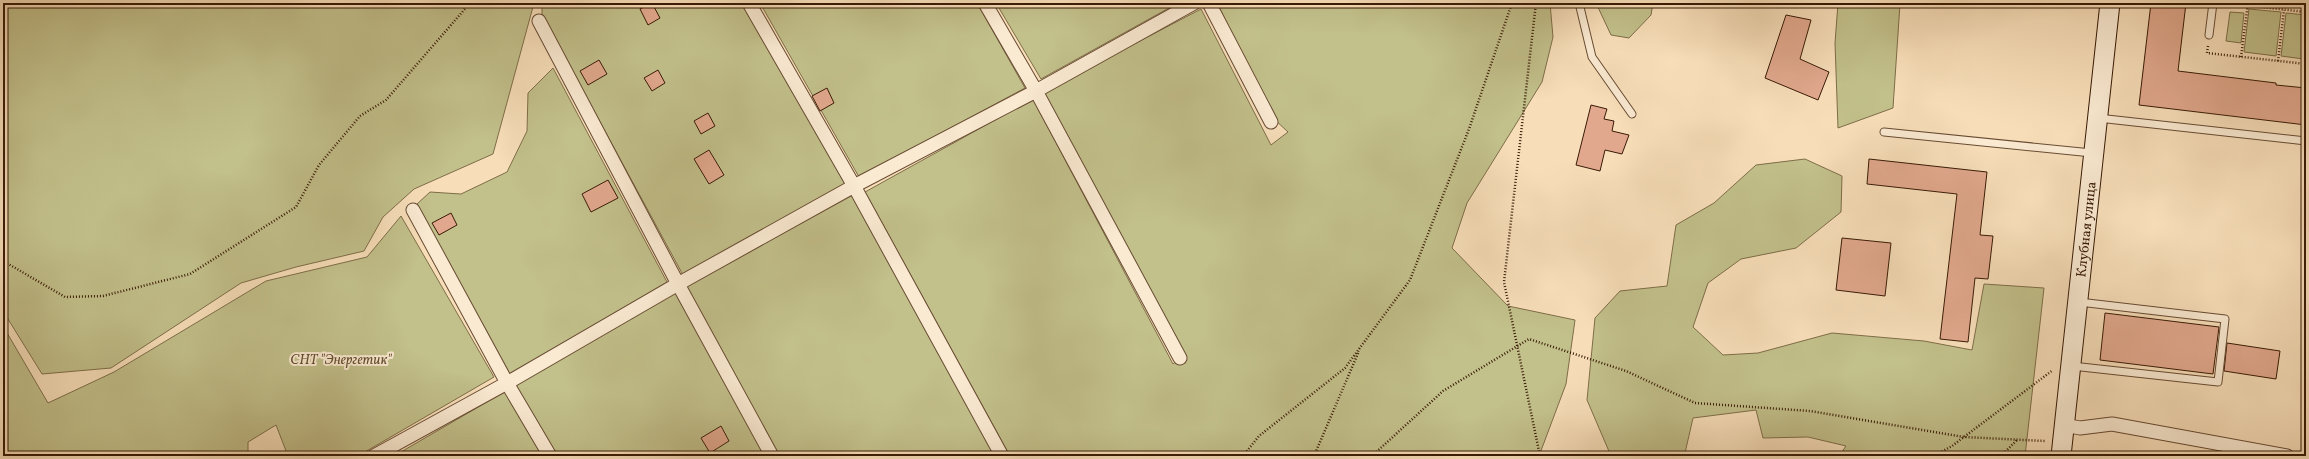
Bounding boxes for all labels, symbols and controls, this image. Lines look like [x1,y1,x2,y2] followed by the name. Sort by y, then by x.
[2072,181,2102,278] street label: Клубная улица
[290,351,393,370] park label: СНТ "Энергетик"

